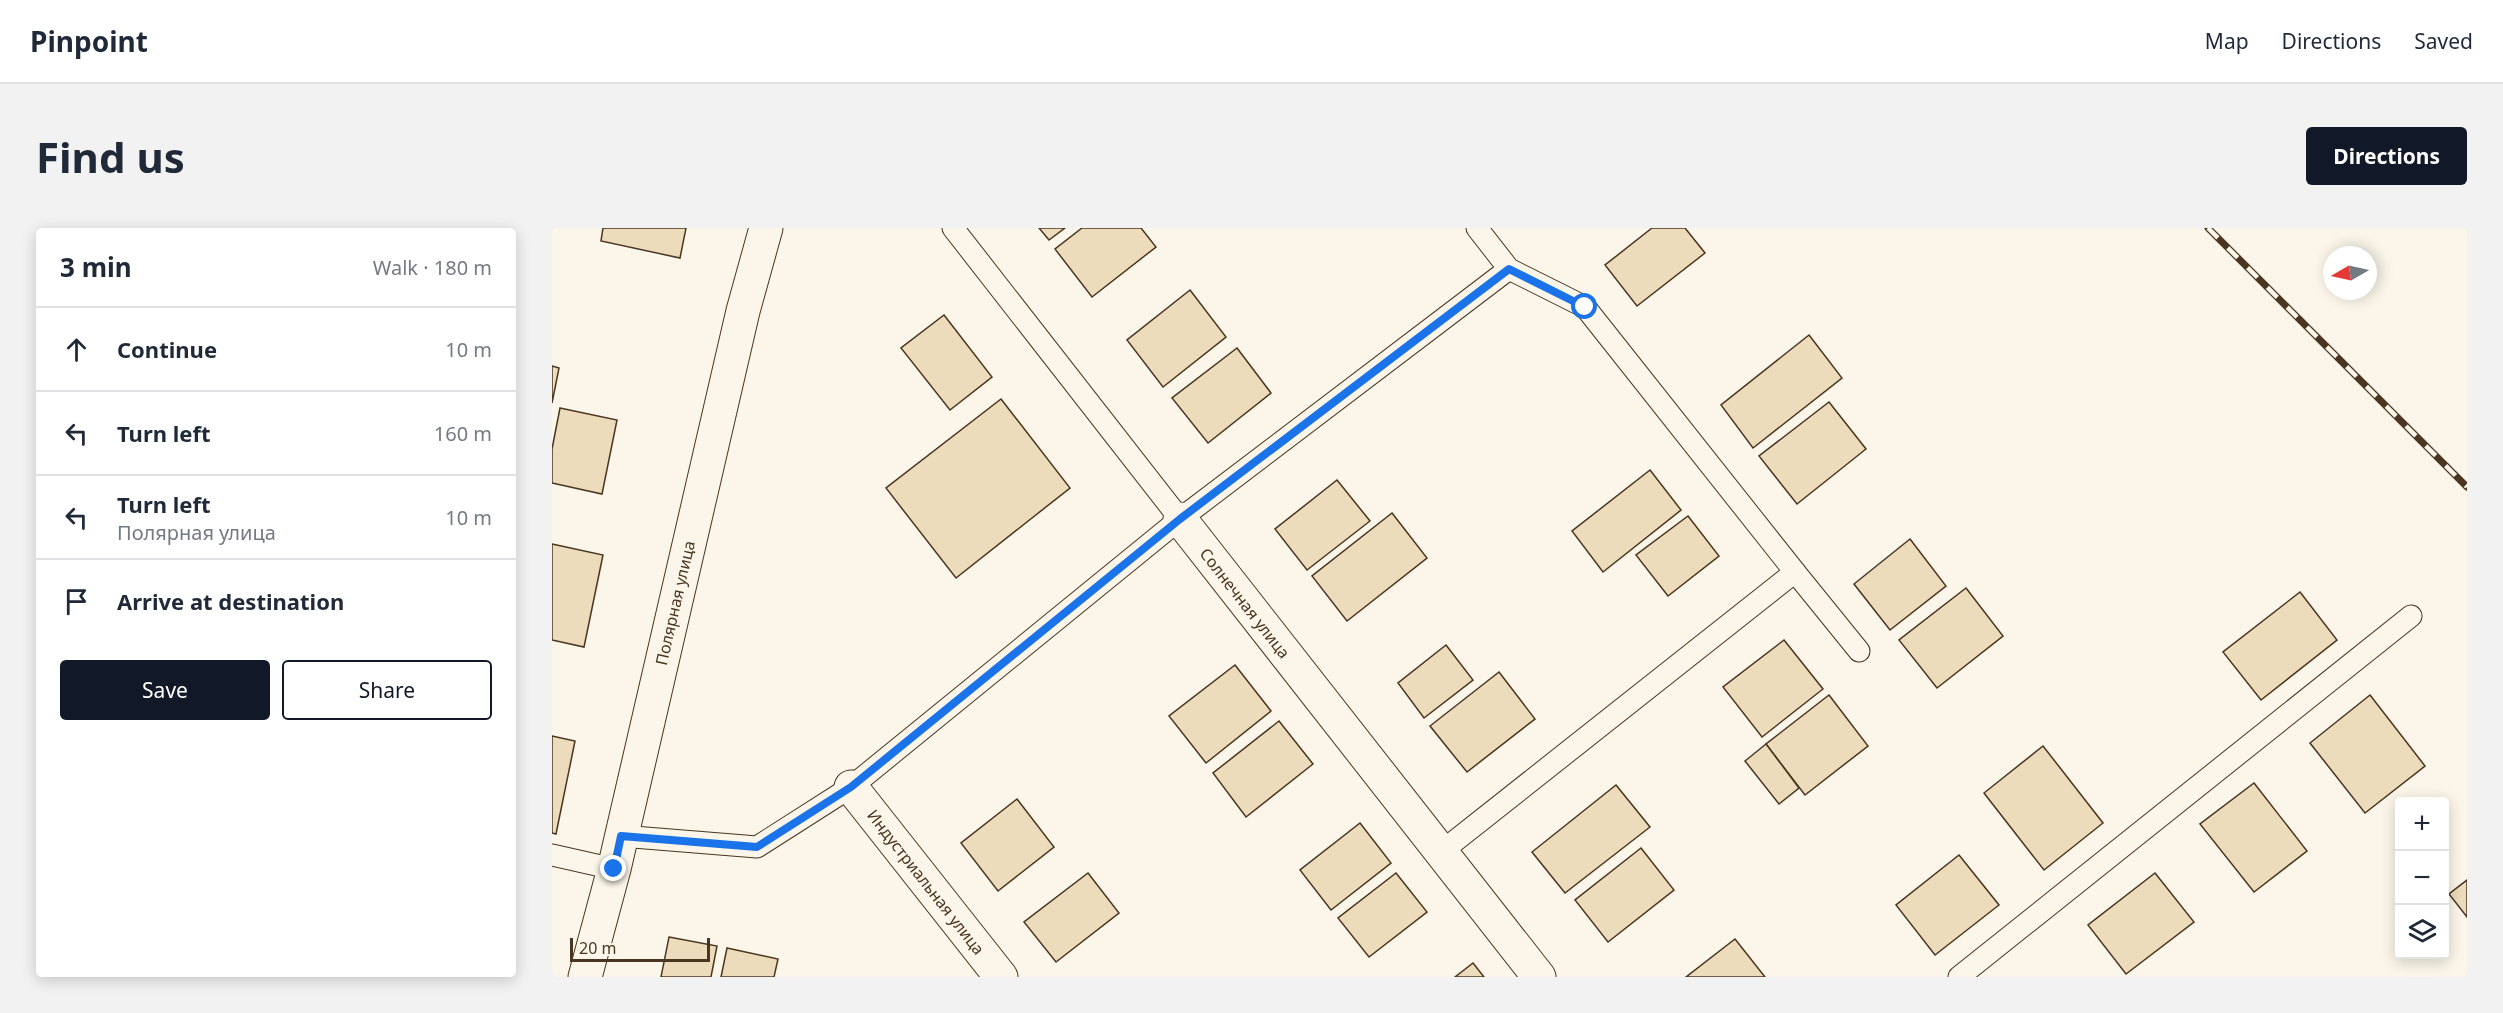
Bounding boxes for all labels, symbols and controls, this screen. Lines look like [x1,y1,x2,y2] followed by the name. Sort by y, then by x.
[30,22,148,60] text: Pinpoint
[2205,27,2249,55] text: Map
[2282,27,2381,55] text: Directions
[2414,27,2473,55] text: Saved
[2306,127,2467,185] button: Directions
[36,128,185,185] text: Find us
[2323,246,2377,300] north arrow
[60,249,132,285] text: 3 min
[373,254,492,281] text: Walk · 180 m
[1571,293,1597,319] route start
[60,333,93,366] icon: ahead
[117,334,217,364] text: Continue
[445,336,492,363] text: 10 m
[60,417,93,450] icon: left
[117,418,211,448] text: Turn left
[434,420,492,447] text: 160 m
[117,489,211,519] text: Turn left
[60,501,93,534] icon: left
[445,504,492,531] text: 10 m
[117,519,276,546] text: Полярная улица
[650,539,700,667] street label: Полярная улица
[1195,543,1295,663] street label: Солнечная улица
[60,585,93,618] icon: arrive
[117,586,344,616] text: Arrive at destination
[60,660,270,720] button: Save
[282,660,492,720] button: Share
[2395,797,2449,959] map controls
[2395,797,2449,851] button: +
[862,805,990,959] street label: Индустриальная улица
[2395,851,2449,905] button: −
[600,855,626,881] route end
[2395,905,2449,959] button: layers
[570,935,710,962] scale bar
[579,937,616,959] text: 20 m

